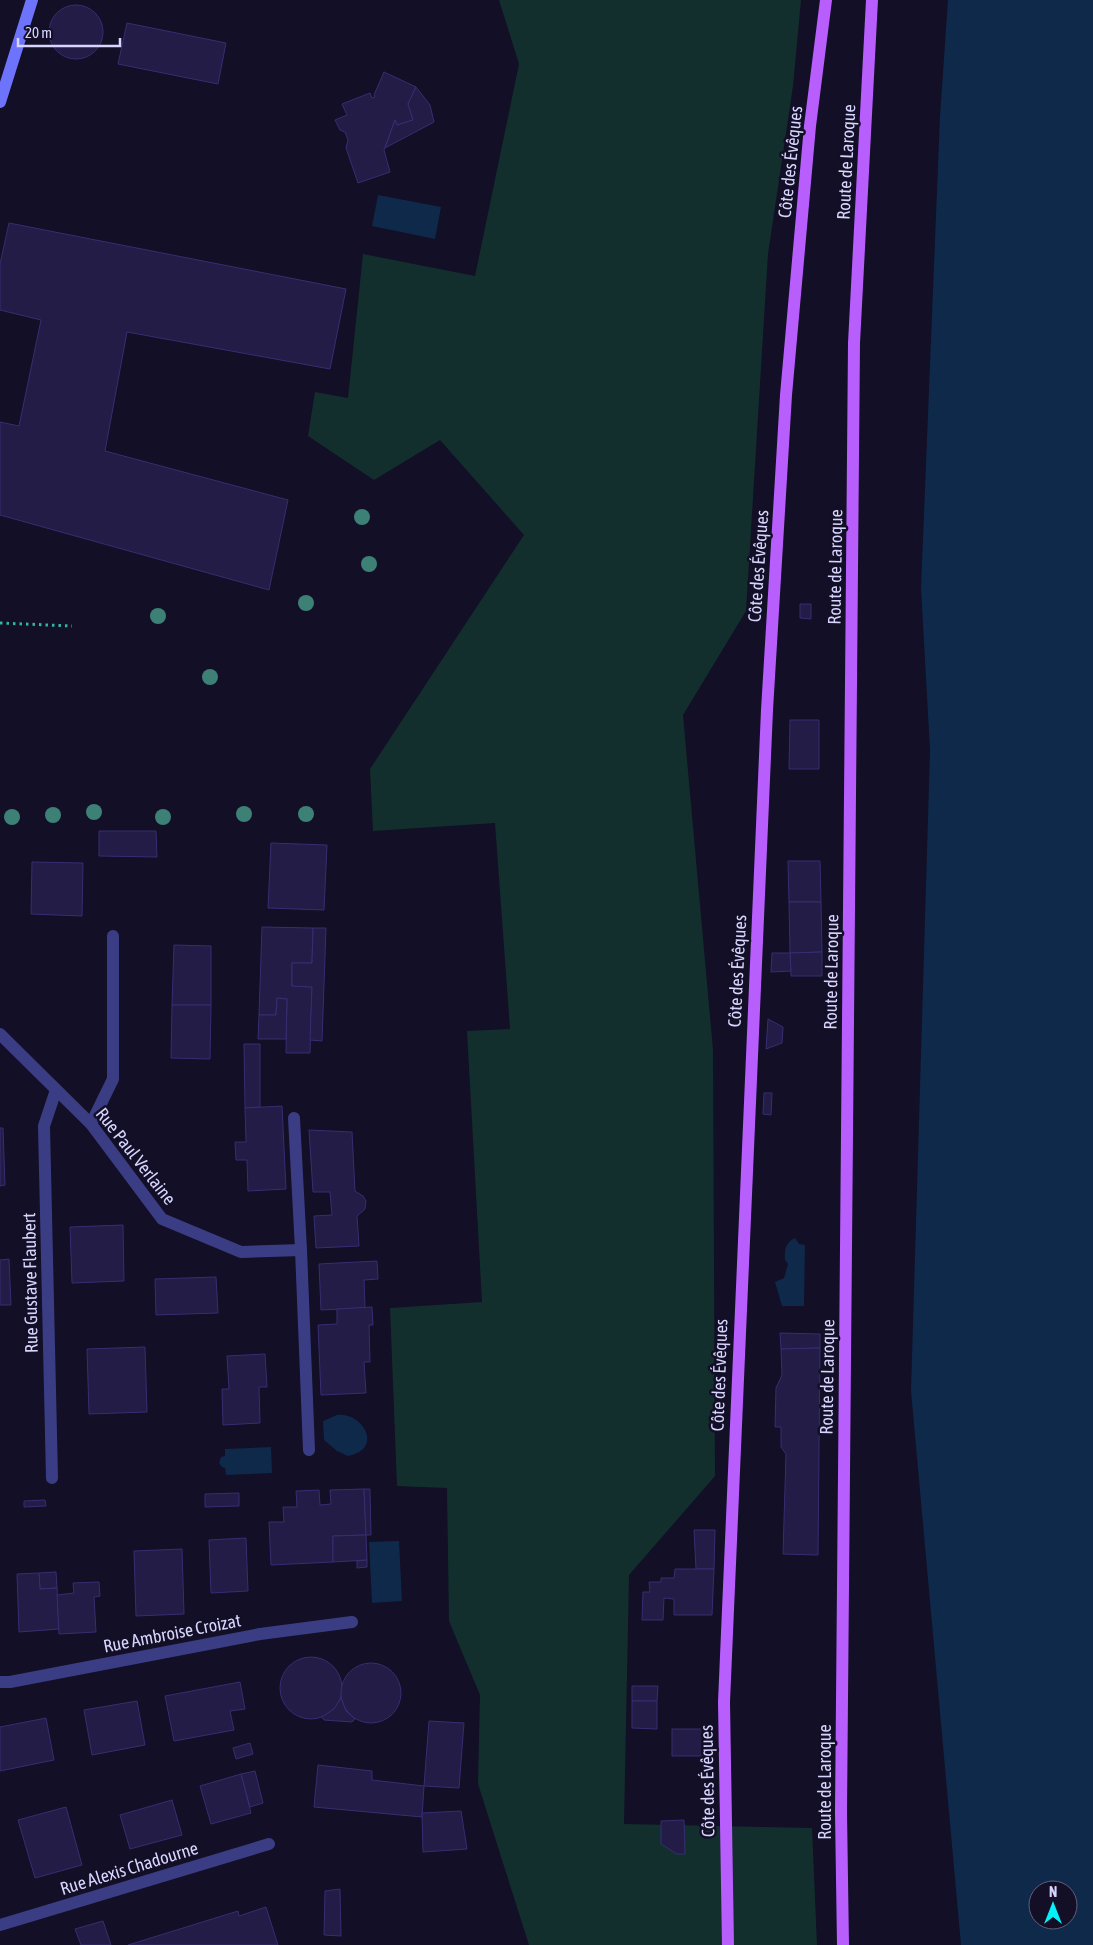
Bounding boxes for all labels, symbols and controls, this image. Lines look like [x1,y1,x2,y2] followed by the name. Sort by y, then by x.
[18,15,120,47] scale bar
[25,24,52,41] text: 20 m
[832,104,860,220] street label: Route de Laroque
[774,105,806,219] street label: Côte des Évêques
[744,509,772,623] street label: Côte des Évêques
[823,509,847,625] street label: Route de Laroque
[724,914,750,1028] street label: Côte des Évêques
[819,914,843,1030] street label: Route de Laroque
[92,1103,180,1209] street label: Rue Paul Verlaine
[18,1213,42,1353] street label: Rue Gustave Flaubert
[707,1318,731,1432] street label: Côte des Évêques
[815,1319,839,1435] street label: Route de Laroque
[101,1609,243,1657] street label: Rue Ambroise Croizat
[814,1724,835,1840] street label: Route de Laroque
[696,1725,718,1837] street label: Côte des Évêques
[58,1837,200,1899] street label: Rue Alexis Chadourne
[1028,1880,1078,1930] north arrow
[1049,1884,1057,1900] text: N

